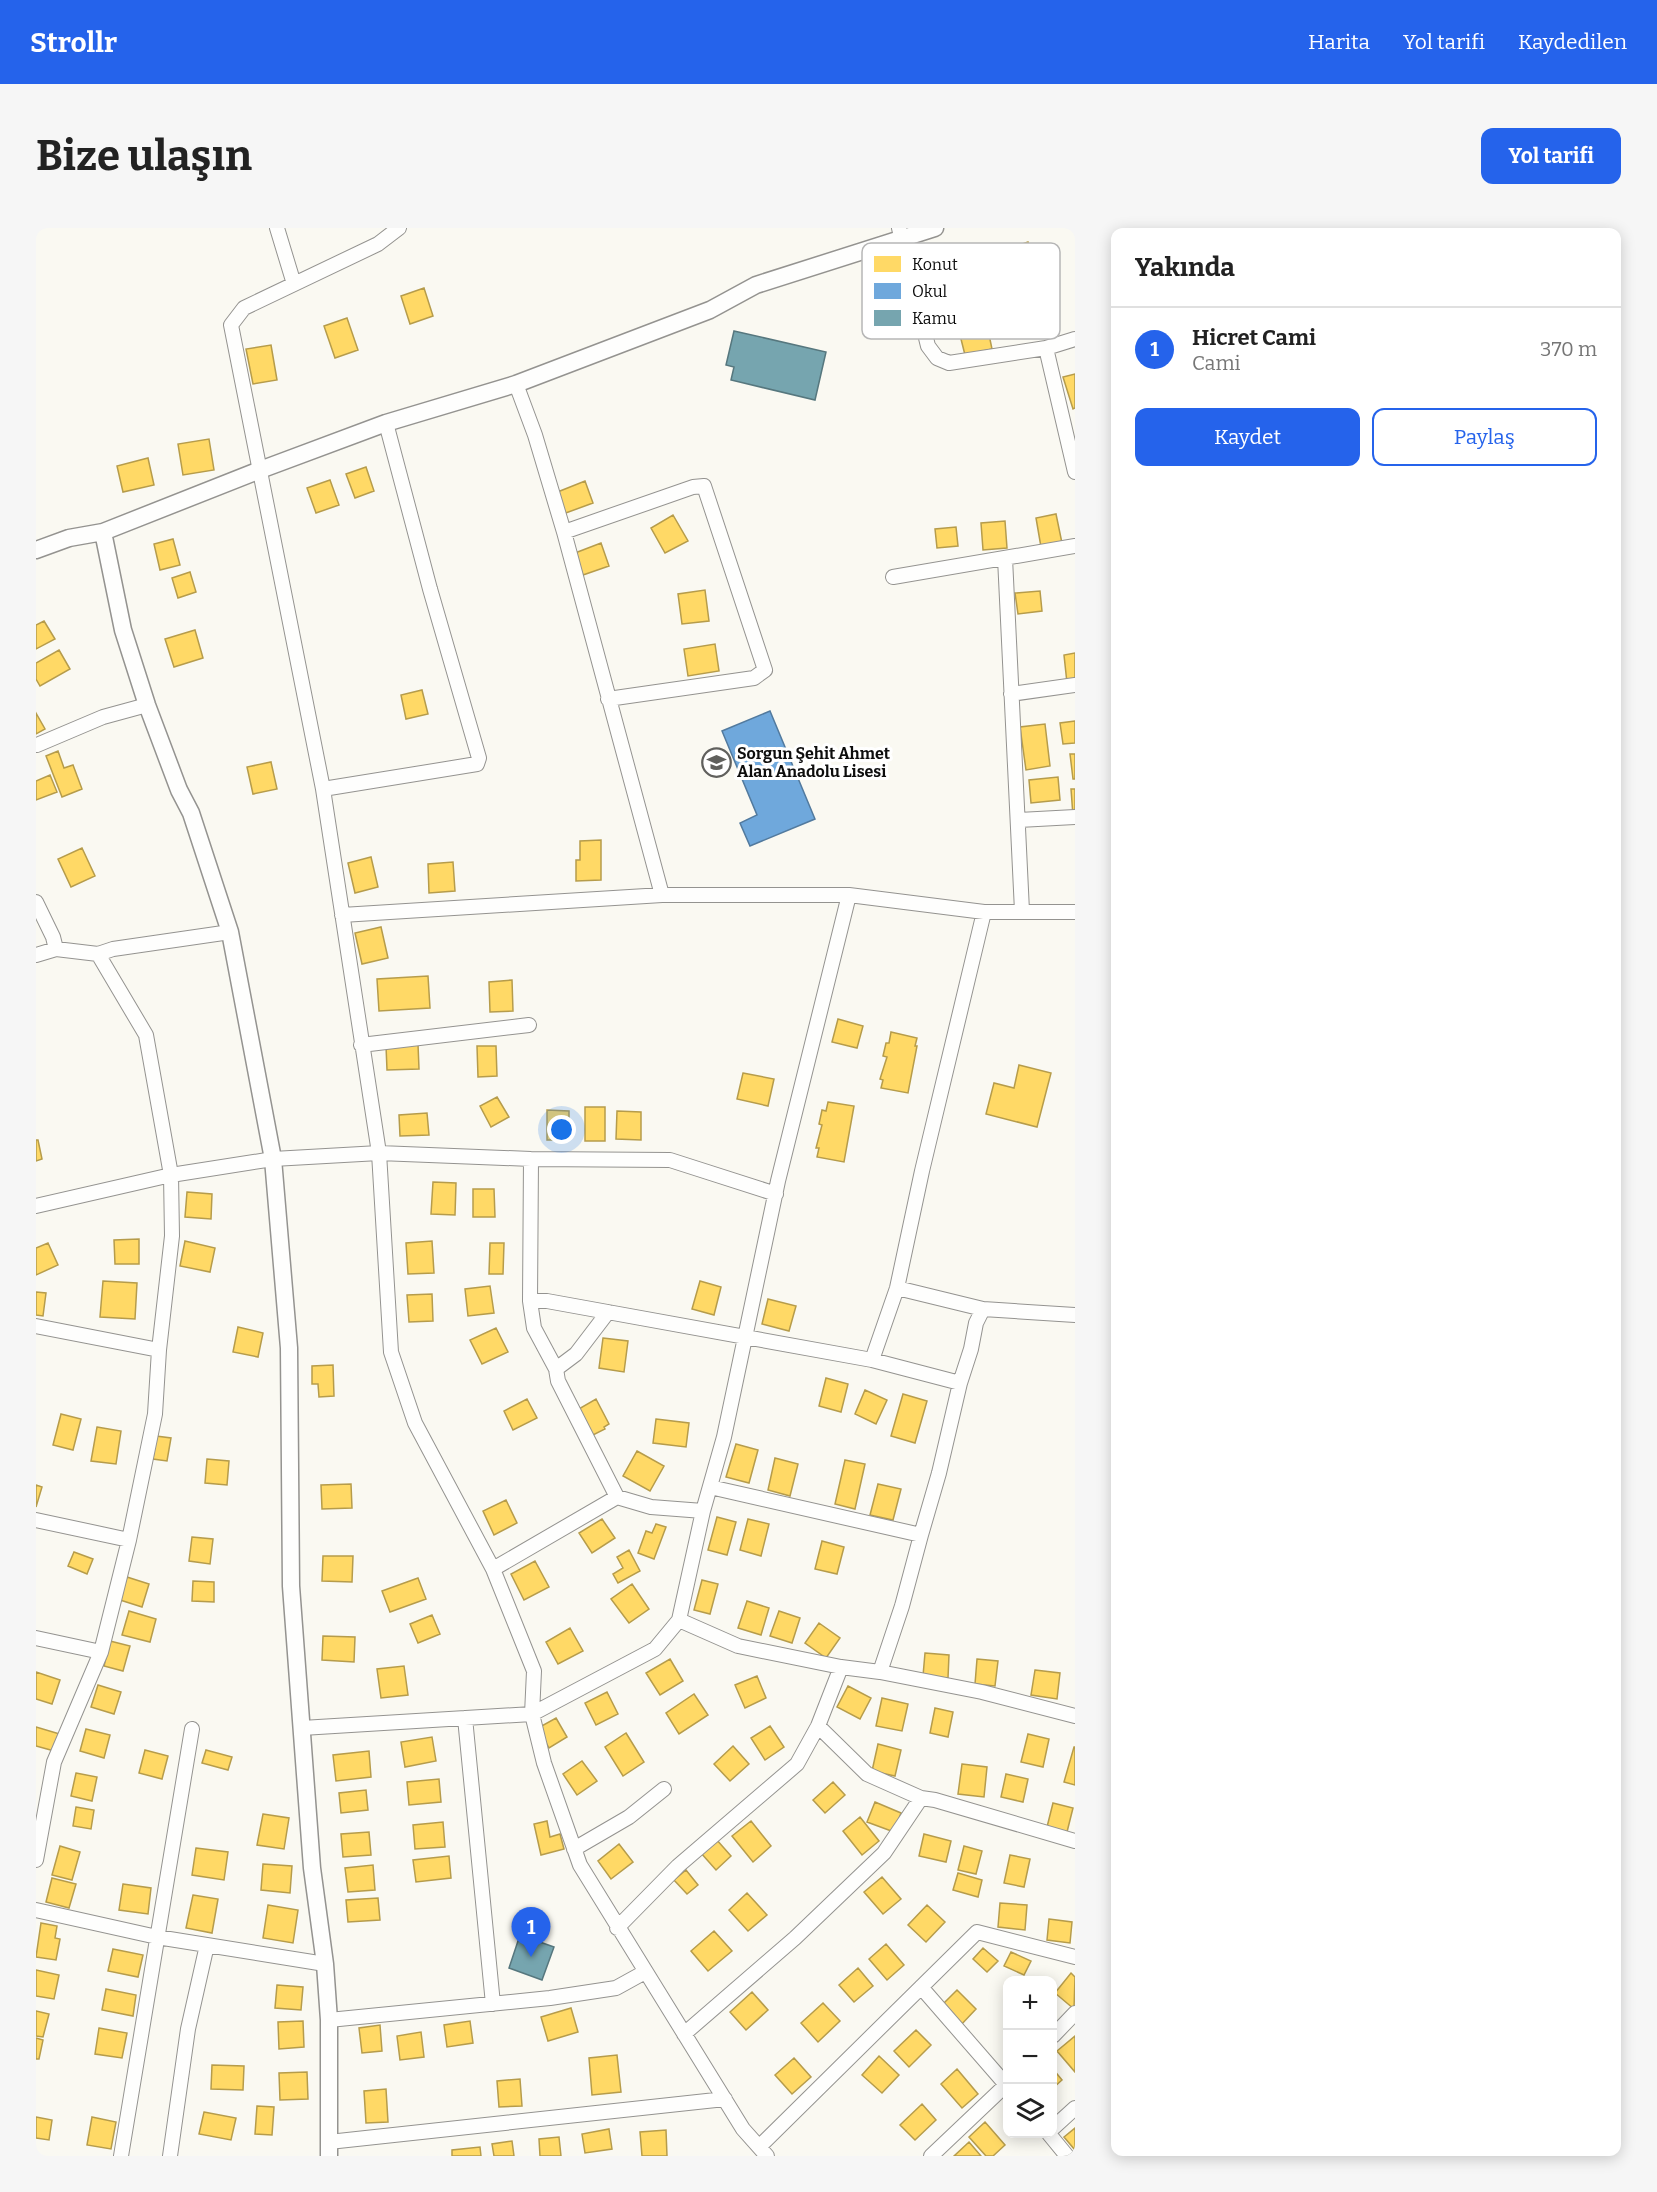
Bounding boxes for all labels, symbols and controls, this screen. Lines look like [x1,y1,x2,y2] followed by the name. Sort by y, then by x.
[30,26,117,59] text: Strollr
[1308,29,1370,55] text: Harita
[1403,29,1485,55] text: Yol tarifi
[1518,29,1627,55] text: Kaydedilen
[1481,128,1621,184] button: Yol tarifi
[36,131,252,181] text: Bize ulaşın
[862,243,1060,339] legend
[1135,252,1235,283] text: Yakında
[912,255,958,274] text: Konut
[912,282,948,301] text: Okul
[912,309,957,328] text: Kamu
[1192,324,1316,351] text: Hicret Cami
[1150,337,1159,361] text: 1
[1540,337,1597,361] text: 370 m
[1192,351,1240,375] text: Cami
[1135,408,1360,466] button: Kaydet
[1372,408,1597,466] button: Paylaş
[737,744,891,781] place label: Sorgun Şehit Ahmet Alan Anadolu Lisesi
[700,746,732,778] school or university icon: Sorgun Şehit Ahmet Alan Anadolu Lisesi
[547,1115,576,1144] your location
[512,1908,550,1957] pin: 1
[1003,1976,1057,2138] map controls
[1003,1976,1057,2030] button: +
[1003,2030,1057,2084] button: −
[1003,2084,1057,2138] button: layers

